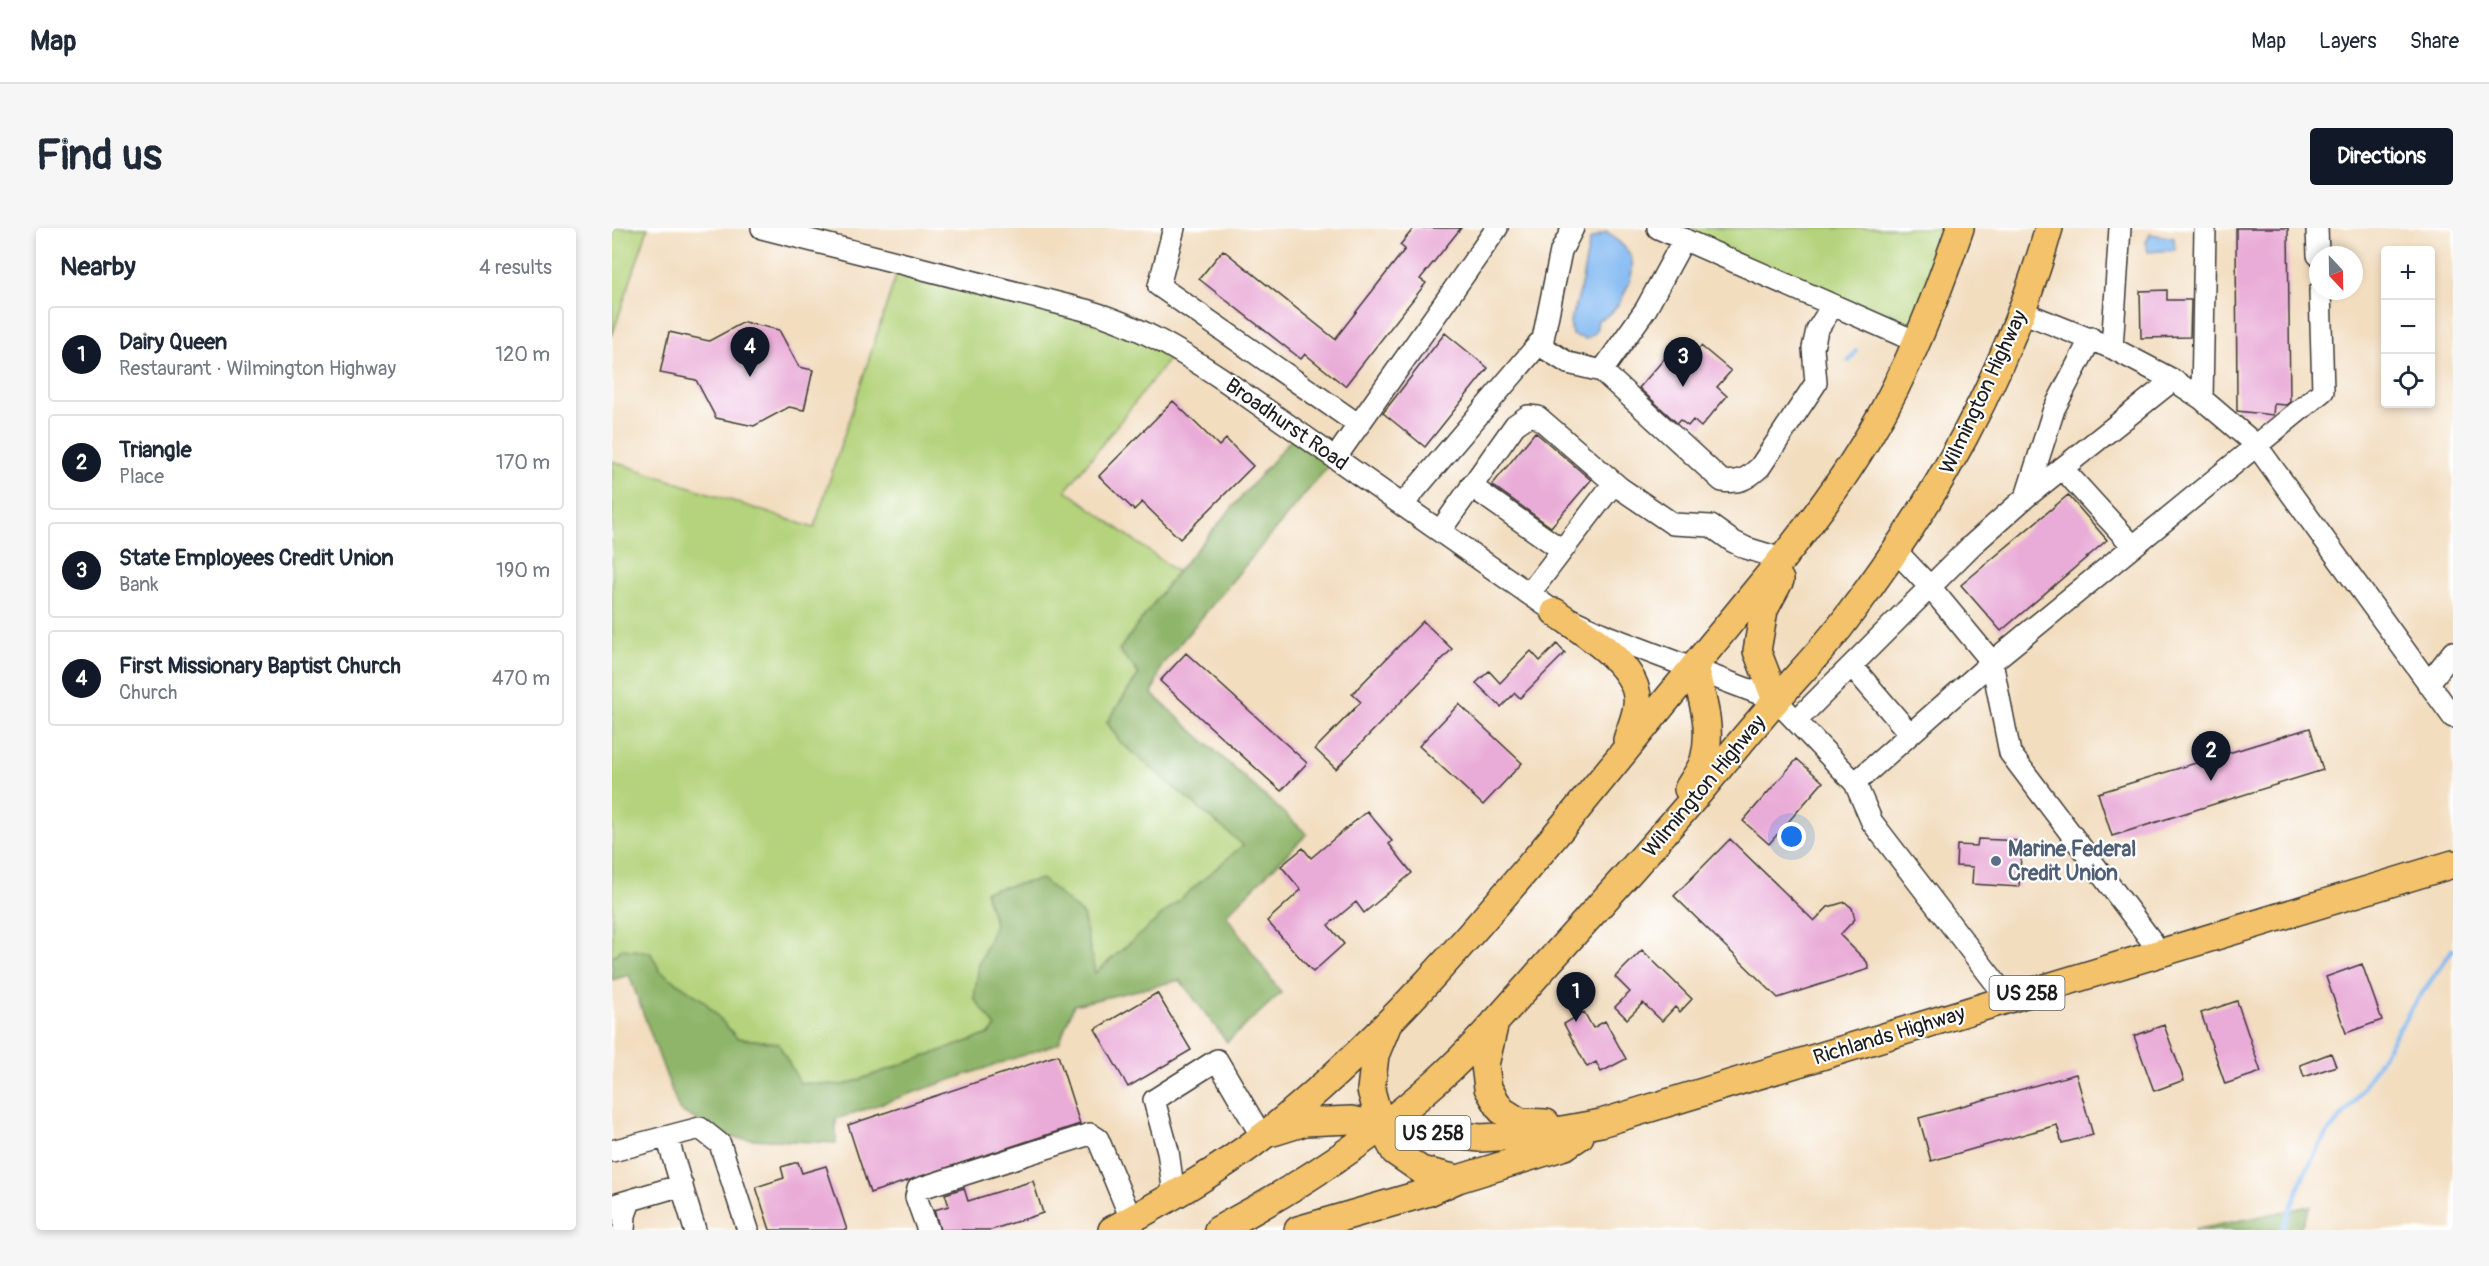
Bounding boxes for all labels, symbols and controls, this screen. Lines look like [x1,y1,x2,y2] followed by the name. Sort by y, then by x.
[30,24,76,59] text: Map
[2251,28,2286,55] text: Map
[2319,28,2377,55] text: Layers
[2410,28,2459,55] text: Share
[2310,128,2453,185] button: Directions
[36,130,162,182] text: Find us
[2309,246,2363,300] north arrow
[2381,246,2435,408] map controls
[2381,246,2435,300] button: +
[60,251,136,283] text: Nearby
[479,255,552,280] text: 4 results
[2381,300,2435,354] button: −
[1934,306,2033,479] street label: Wilmington Highway
[119,328,227,356] text: Dairy Queen
[730,328,770,377] pin: 4
[1664,338,1702,387] pin: 3
[78,342,85,367] text: 1
[495,342,550,367] text: 120 m
[2381,354,2435,408] button: locate
[119,356,396,381] text: Restaurant · Wilmington Highway
[1220,372,1353,477] street label: Broadhurst Road
[119,436,192,464] text: Triangle
[76,450,87,475] text: 2
[496,450,550,475] text: 170 m
[119,464,164,489] text: Place
[119,544,394,572] text: State Employees Credit Union
[76,558,87,583] text: 3
[496,558,550,583] text: 190 m
[119,572,159,597] text: Bank
[119,652,401,680] text: First Missionary Baptist Church
[76,666,87,691] text: 4
[492,666,550,691] text: 470 m
[119,680,177,705] text: Church
[1637,710,1772,863] street label: Wilmington Highway
[2192,732,2230,781] pin: 2
[1777,822,1806,851] your location
[2008,836,2136,887] place label: Marine Federal Credit Union
[1989,854,2003,868] marker: Marine Federal Credit Union
[1556,972,1596,1022] pin: 1
[1990,976,2064,1010] road number: US 258
[1810,1000,1968,1071] street label: Richlands Highway
[1396,1116,1470,1150] road number: US 258

